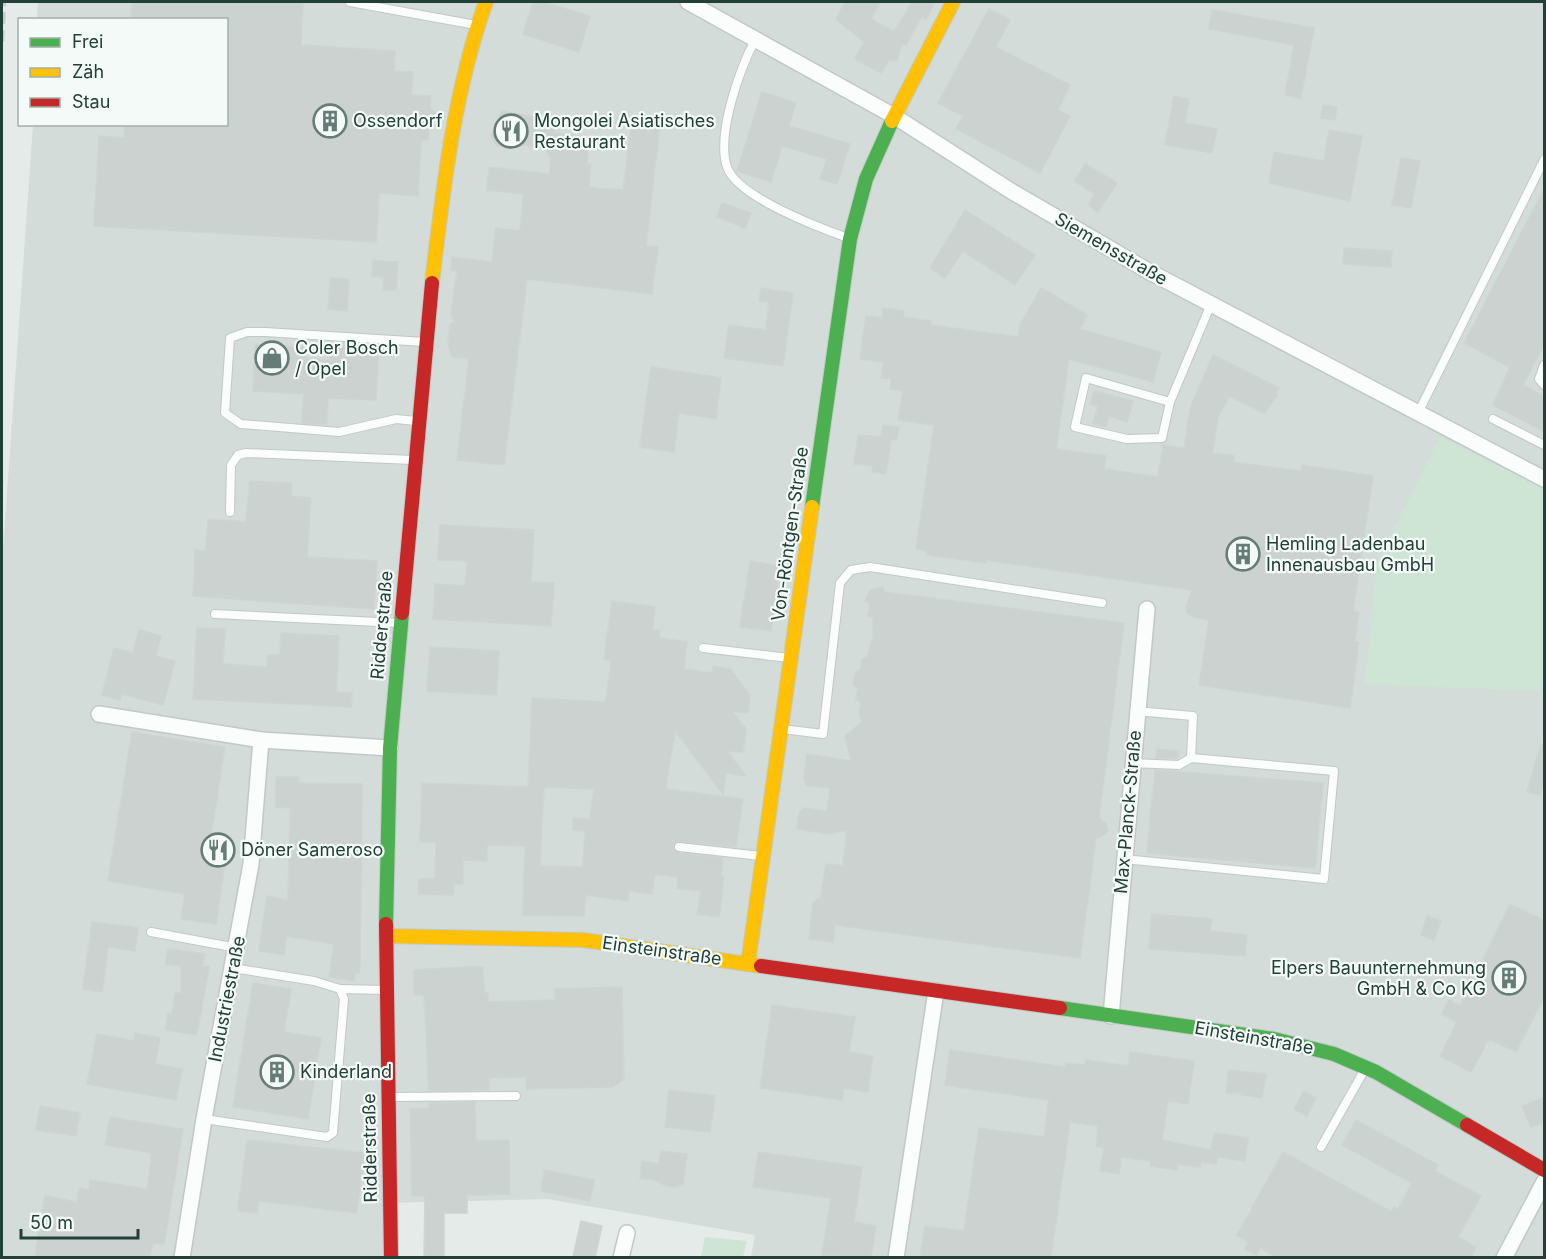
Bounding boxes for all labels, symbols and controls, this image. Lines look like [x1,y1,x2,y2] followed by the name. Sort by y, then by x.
[18,18,228,126] legend
[72,31,103,52] text: Frei
[72,61,104,82] text: Zäh
[72,91,110,112] text: Stau
[312,103,348,139] building icon: Ossendorf
[353,110,443,131] place label: Ossendorf
[534,110,715,152] place label: Mongolei Asiatisches Restaurant
[493,113,529,149] restaurant icon: Mongolei Asiatisches Restaurant
[1051,208,1171,289] street label: Siemensstraße
[295,337,399,379] place label: Coler Bosch / Opel
[254,340,290,376] shop icon: Coler Bosch / Opel
[767,445,812,623] street label: Von-Röntgen-Straße
[1266,533,1434,575] place label: Hemling Ladenbau Innenausbau GmbH
[1225,536,1261,572] building icon: Hemling Ladenbau Innenausbau GmbH
[366,570,397,680] street label: Ridderstraße
[1110,729,1145,895] street label: Max-Planck-Straße
[200,832,236,868] restaurant icon: Döner Sameroso
[241,839,383,860] place label: Döner Sameroso
[601,932,723,969] street label: Einsteinstraße
[204,934,249,1064] street label: Industriestraße
[1271,957,1486,999] place label: Elpers Bauunternehmung GmbH & Co KG
[1491,960,1527,996] building icon: Elpers Bauunternehmung GmbH & Co KG
[1193,1017,1315,1058] street label: Einsteinstraße
[259,1054,295,1090] building icon: Kinderland
[300,1061,392,1082] place label: Kinderland
[358,1093,381,1203] street label: Ridderstraße
[21,1202,138,1240] scale bar
[30,1212,73,1233] text: 50 m

